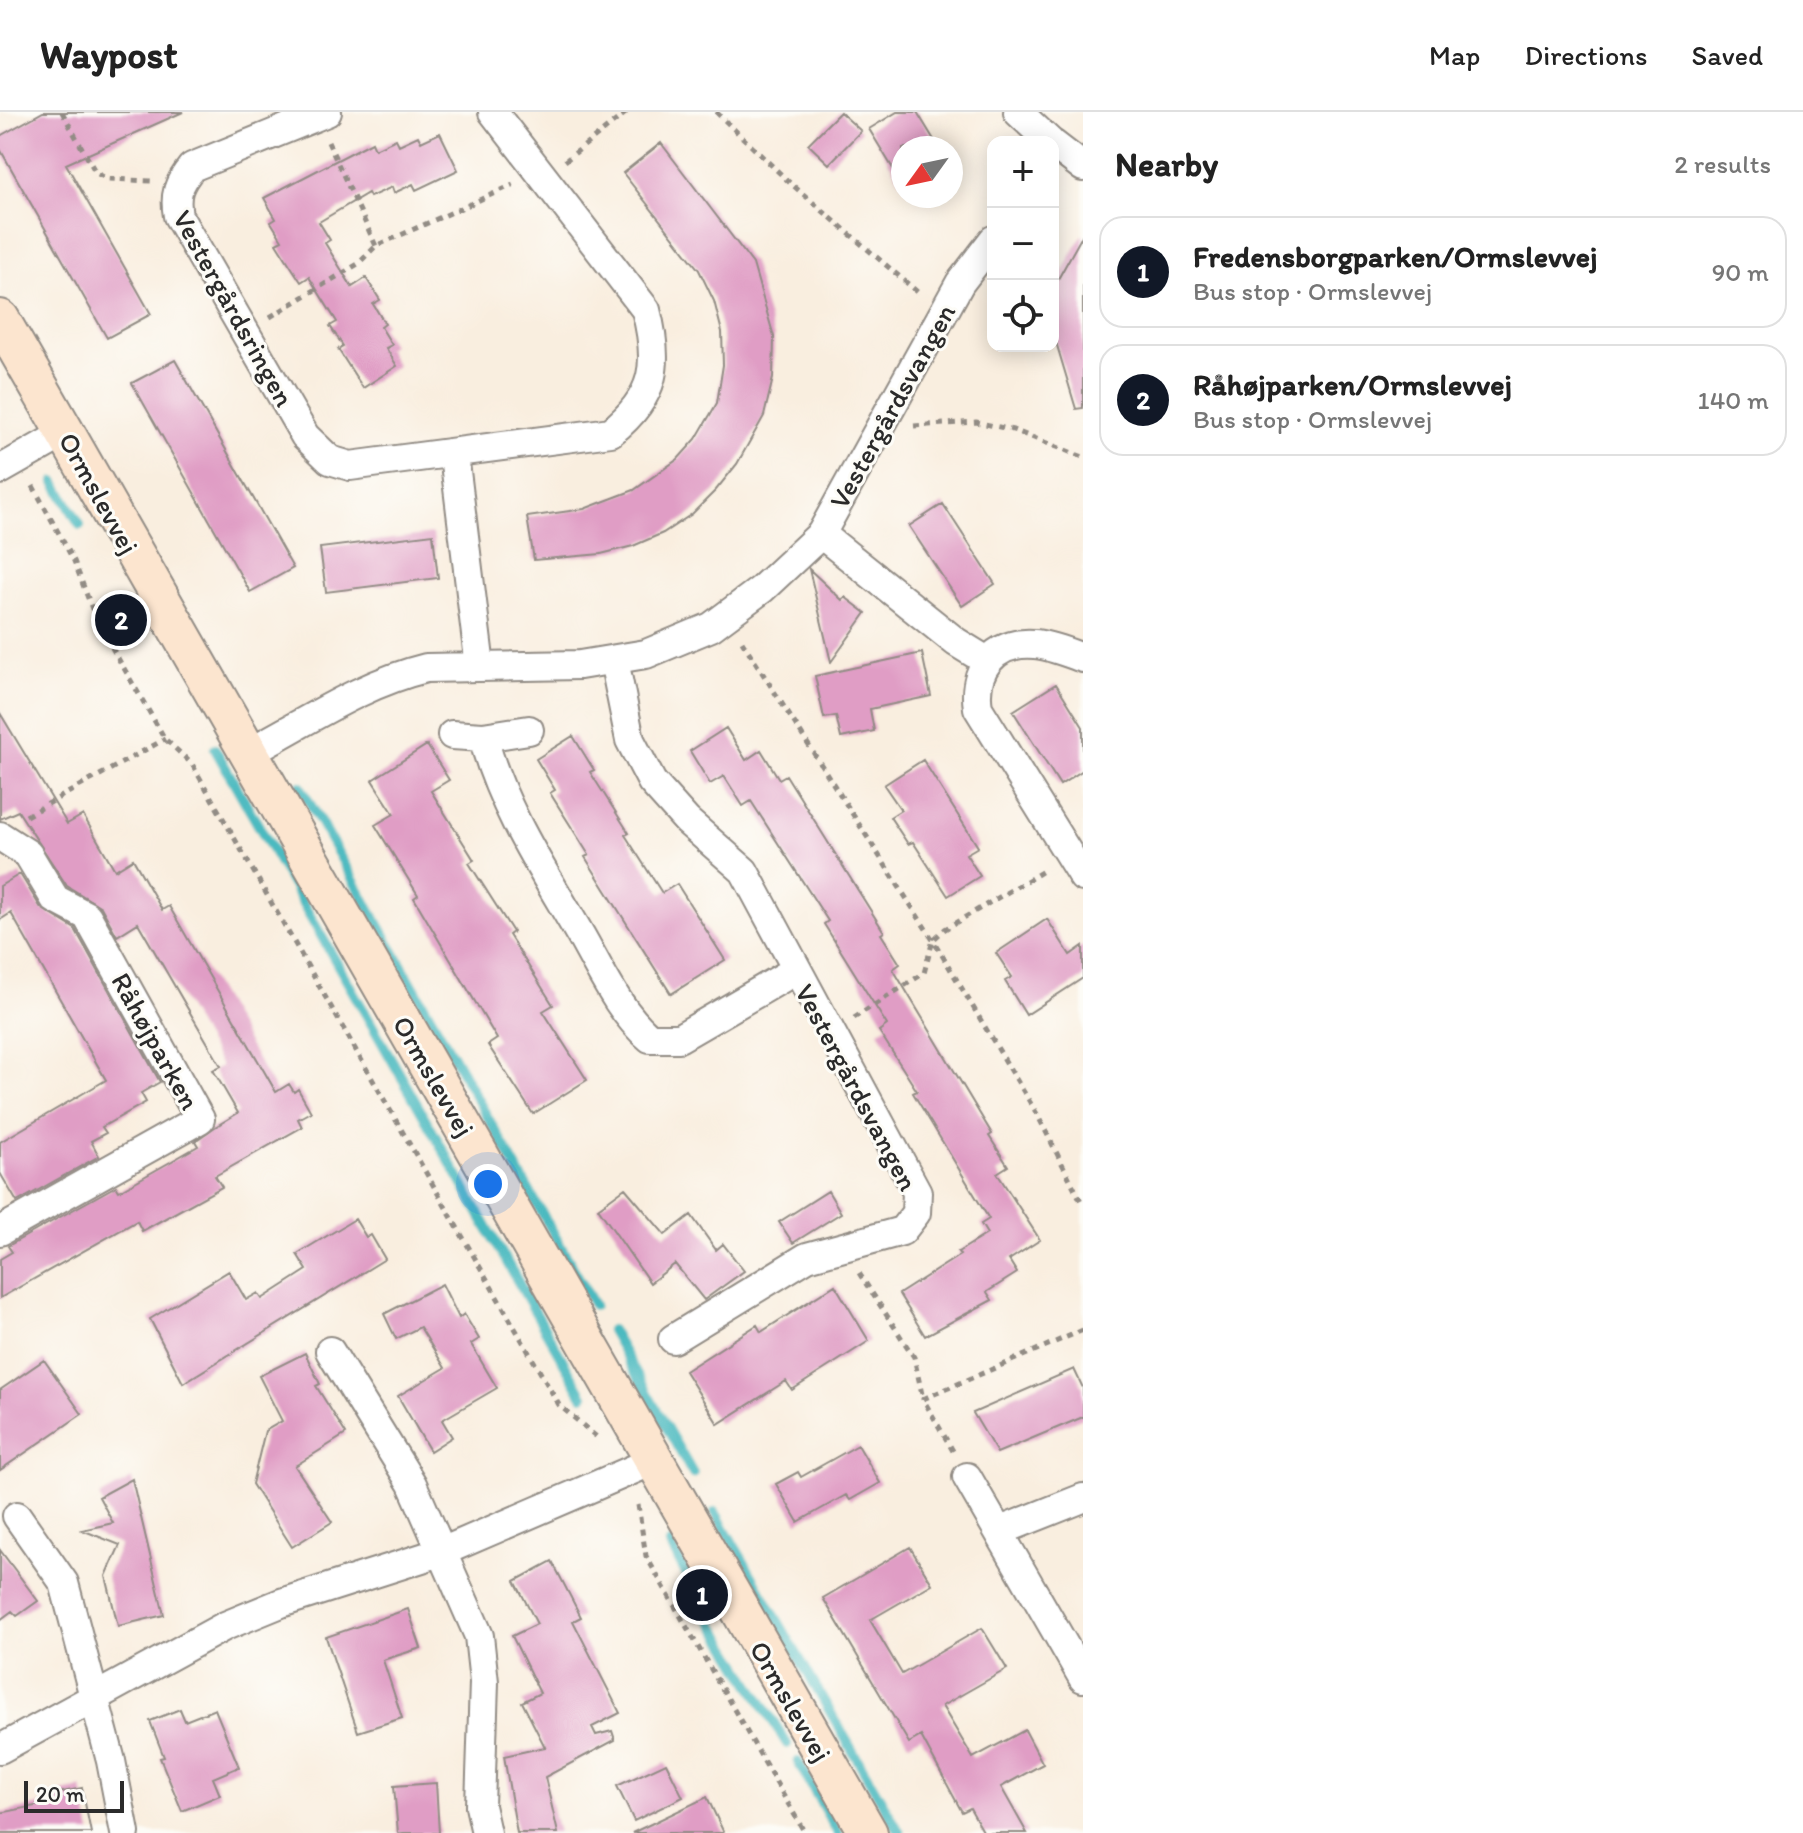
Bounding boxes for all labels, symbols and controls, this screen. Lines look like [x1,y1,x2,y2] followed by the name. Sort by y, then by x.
[40,32,178,78] text: Waypost
[1429,38,1480,72] text: Map
[1524,38,1648,72] text: Directions
[1692,38,1763,72] text: Saved
[891,136,963,208] north arrow
[987,136,1059,352] map controls
[987,136,1059,208] button: +
[1115,144,1218,185] text: Nearby
[1674,148,1771,180] text: 2 results
[166,204,302,412] street label: Vestergårdsringen
[987,208,1059,280] button: −
[1193,238,1597,275] text: Fredensborgparken/Ormslevvej
[1137,256,1149,288] text: 1
[1712,256,1769,288] text: 90 m
[1193,275,1432,307] text: Bus stop · Ormslevvej
[987,280,1059,352] button: locate
[822,297,962,515] street label: Vestergårdsvangen
[1193,366,1512,403] text: Råhøjparken/Ormslevvej
[1136,384,1150,416] text: 2
[1698,384,1769,416] text: 140 m
[1193,403,1432,435] text: Bus stop · Ormslevvej
[52,426,146,560] street label: Ormslevvej
[95,590,147,650] pin: 2
[104,966,208,1116] street label: Råhøjparken
[788,978,926,1196] street label: Vestergårdsvangen
[386,1009,482,1143] street label: Ormslevvej
[468,1164,508,1204] your location
[676,1565,728,1625] pin: 1
[743,1634,839,1768] street label: Ormslevvej
[24,1777,124,1813] scale bar
[36,1781,85,1808] text: 20 m

